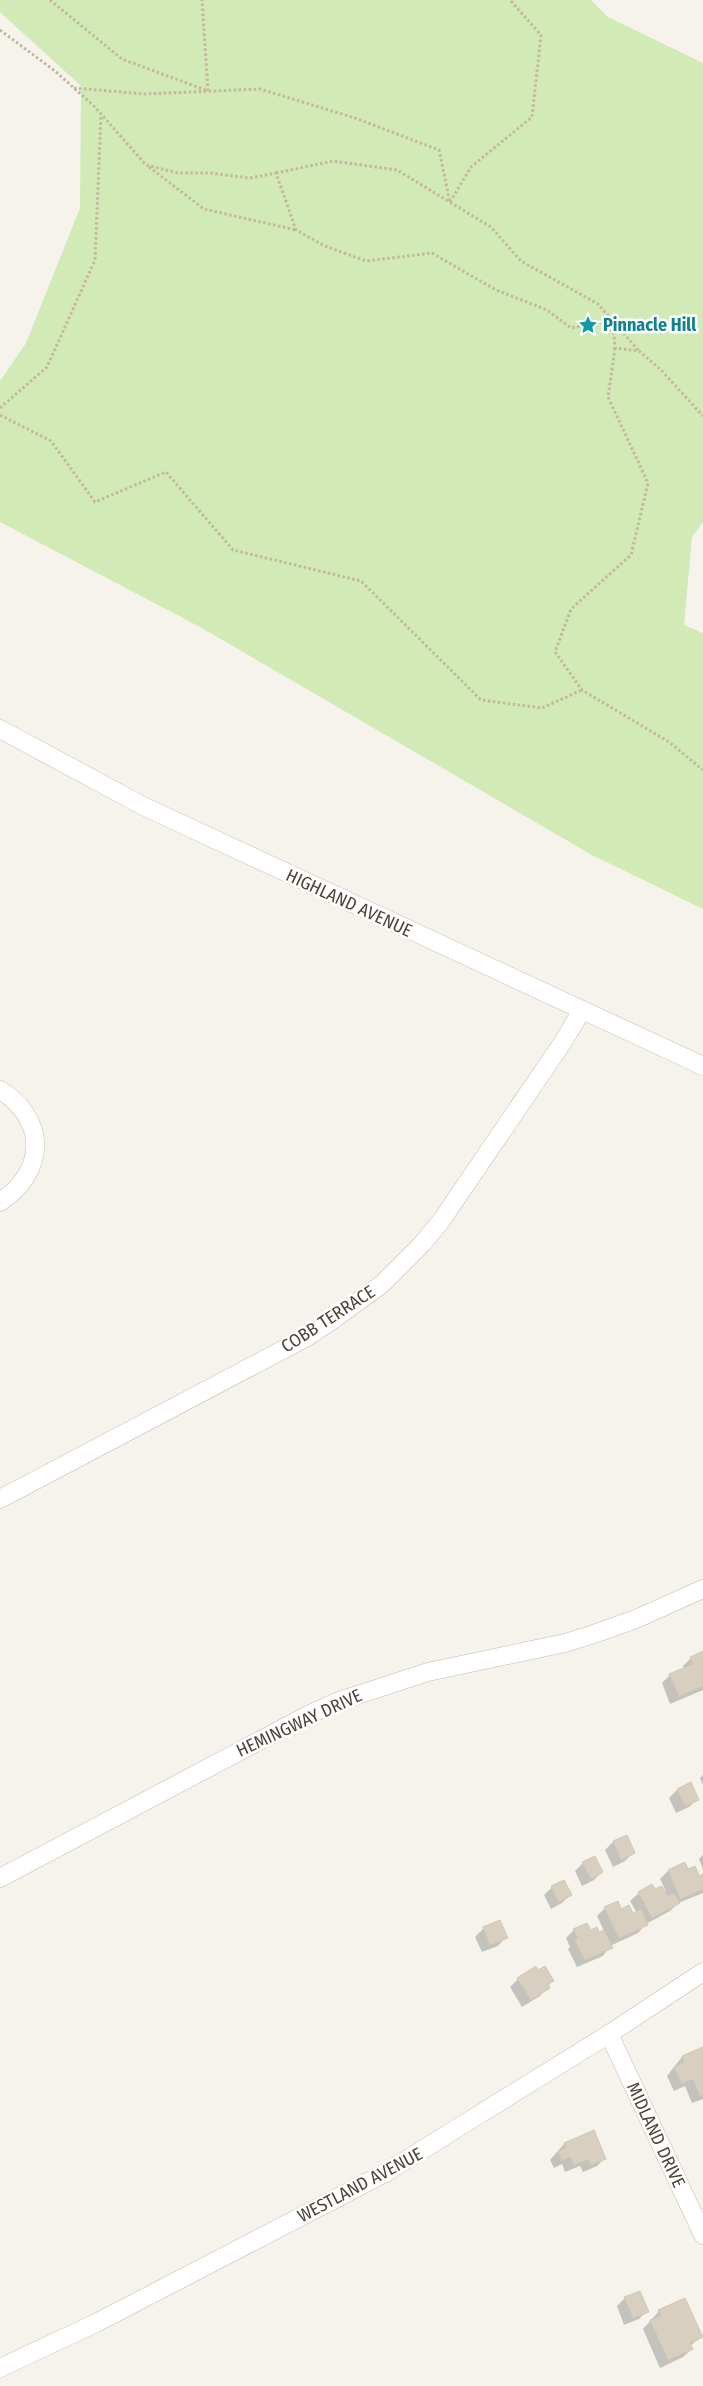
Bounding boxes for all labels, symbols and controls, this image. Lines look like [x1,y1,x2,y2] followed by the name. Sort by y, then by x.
[577,314,599,336] place icon: Pinnacle Hill
[603,314,696,336] place label: Pinnacle Hill
[282,864,416,942] street label: HIGHLAND AVENUE
[277,1281,379,1357] street label: COBB TERRACE
[233,1684,365,1762] street label: HEMINGWAY DRIVE
[622,2079,690,2191] street label: MIDLAND DRIVE
[294,2143,426,2227] street label: WESTLAND AVENUE

